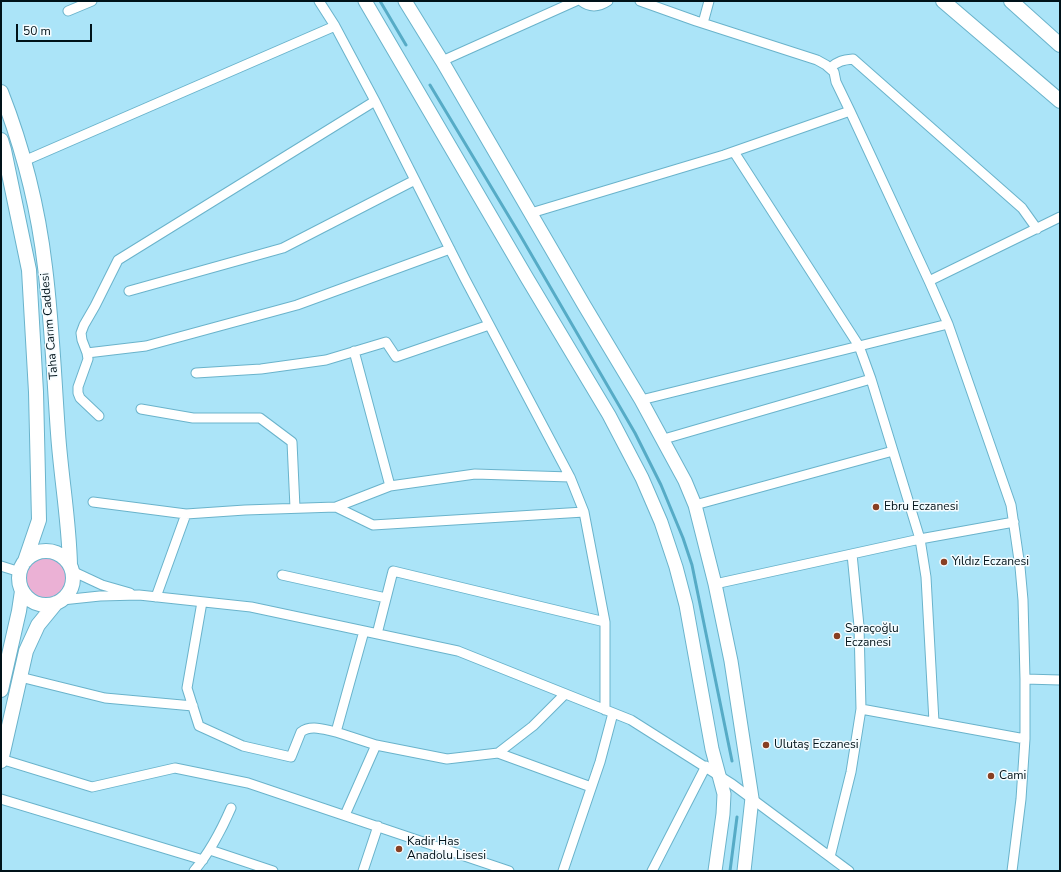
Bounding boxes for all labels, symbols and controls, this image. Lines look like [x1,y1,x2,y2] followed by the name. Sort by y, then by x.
[18,16,94,42] scale bar
[23,23,51,39] text: 50 m
[38,272,62,380] street label: Taha Carım Caddesi
[884,500,958,514] place label: Ebru Eczanesi
[871,502,881,512] marker: Ebru Eczanesi
[952,555,1029,569] place label: Yıldız Eczanesi
[939,557,949,567] marker: Yıldız Eczanesi
[845,622,899,650] place label: Saraçoğlu Eczanesi
[832,631,842,641] marker: Saraçoğlu Eczanesi
[774,738,859,752] place label: Ulutaş Eczanesi
[761,740,771,750] marker: Ulutaş Eczanesi
[999,769,1026,783] place label: Cami
[986,771,996,781] marker: Cami
[407,835,486,863] place label: Kadir Has Anadolu Lisesi
[394,844,404,854] marker: Kadir Has Anadolu Lisesi

